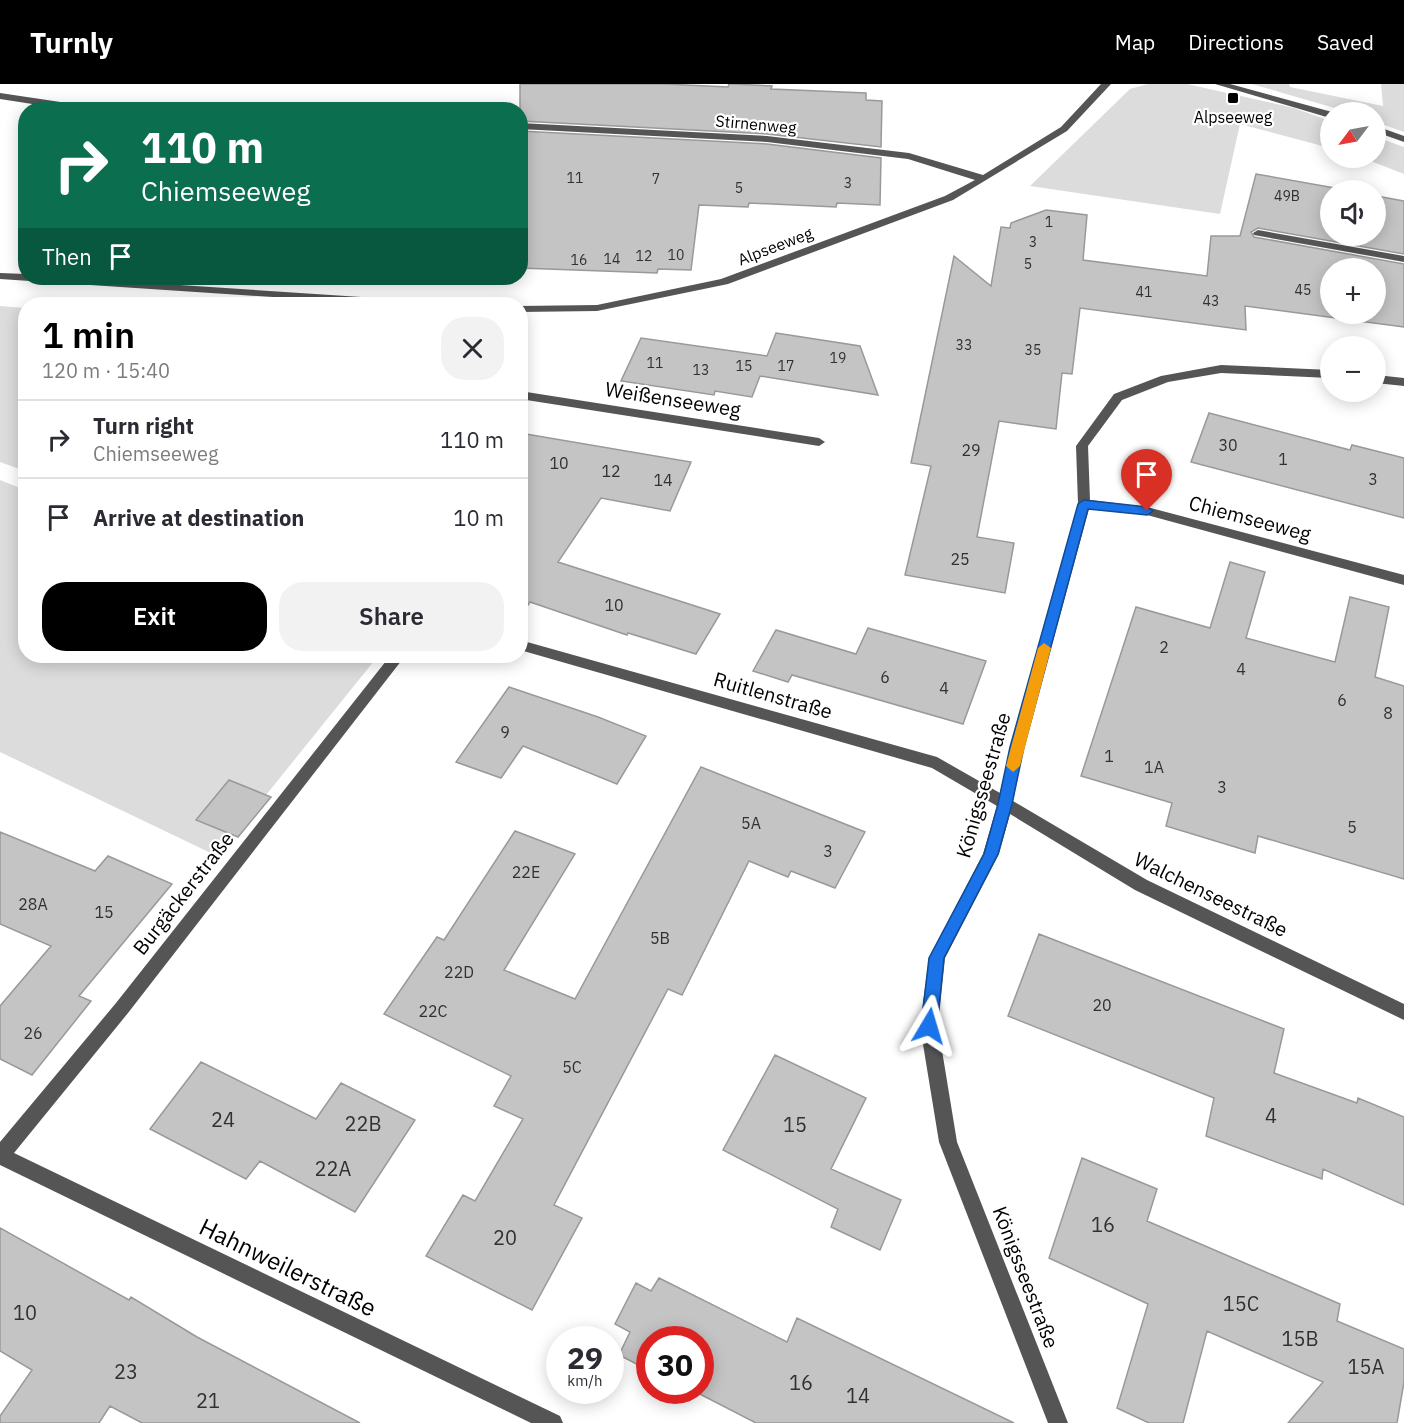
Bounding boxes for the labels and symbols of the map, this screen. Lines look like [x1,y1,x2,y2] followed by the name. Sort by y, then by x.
[1226,91,1240,105] marker: Alpseeweg
[1320,102,1386,168] north arrow
[1194,107,1273,127] place label: Alpseeweg
[715,111,798,138] street label: Stirnenweg
[567,169,583,187] house number: 11
[652,170,660,188] house number: 7
[844,174,852,192] house number: 3
[735,179,743,197] house number: 5
[1274,187,1300,205] house number: 49B
[1045,213,1053,231] house number: 1
[735,222,816,269] street label: Alpseeweg
[1029,233,1037,251] house number: 3
[668,246,684,264] house number: 10
[636,247,652,265] house number: 12
[604,250,620,268] house number: 14
[571,251,587,269] house number: 16
[1024,255,1032,273] house number: 5
[1295,281,1311,299] house number: 45
[1136,283,1152,301] house number: 41
[1203,292,1219,310] house number: 43
[956,336,972,354] house number: 33
[1025,341,1041,359] house number: 35
[830,349,846,367] house number: 19
[647,354,663,372] house number: 11
[736,357,752,375] house number: 15
[778,357,794,375] house number: 17
[693,361,709,379] house number: 13
[603,375,743,423] street label: Weißenseeweg
[1218,435,1238,455] house number: 30
[961,440,981,460] house number: 29
[1121,449,1172,511] pin
[1278,449,1288,469] house number: 1
[549,453,569,473] house number: 10
[601,461,621,481] house number: 12
[1368,469,1378,489] house number: 3
[653,470,673,490] house number: 14
[1186,489,1315,547] street label: Chiemseeweg
[950,549,970,569] house number: 25
[604,595,624,615] house number: 10
[1159,637,1169,657] house number: 2
[1236,659,1246,679] house number: 4
[710,665,836,725] street label: Ruitlenstraße
[880,667,890,687] house number: 6
[939,678,949,698] house number: 4
[1337,690,1347,710] house number: 6
[1383,703,1393,723] house number: 8
[949,709,1017,861] street label: Königsseestraße
[500,722,510,742] house number: 9
[1104,746,1114,766] house number: 1
[1144,757,1164,777] house number: 1A
[1217,777,1227,797] house number: 3
[741,813,761,833] house number: 5A
[1347,817,1357,837] house number: 5
[126,826,240,960] street label: Burgäckerstraße
[823,841,833,861] house number: 3
[1130,845,1292,943] street label: Walchenseestraße
[512,862,540,882] house number: 22E
[18,894,48,914] house number: 28A
[94,902,114,922] house number: 15
[650,928,670,948] house number: 5B
[444,962,474,982] house number: 22D
[897,994,961,1058] position arrow
[1092,995,1112,1015] house number: 20
[418,1001,448,1021] house number: 22C
[23,1023,43,1043] house number: 26
[562,1057,582,1077] house number: 5C
[1265,1102,1277,1129] house number: 4
[211,1106,235,1133] house number: 24
[344,1110,382,1137] house number: 22B
[783,1111,807,1138] house number: 15
[315,1155,352,1182] house number: 22A
[987,1202,1065,1352] street label: Königsseestraße
[194,1210,382,1324] street label: Hahnweilerstraße
[1091,1211,1115,1238] house number: 16
[493,1224,517,1251] house number: 20
[1223,1290,1259,1317] house number: 15C
[13,1299,37,1326] house number: 10
[1281,1325,1319,1352] house number: 15B
[636,1326,714,1404] speed limit sign: 30
[1348,1353,1385,1380] house number: 15A
[114,1358,138,1385] house number: 23
[789,1369,813,1396] house number: 16
[846,1382,870,1409] house number: 14
[196,1387,220,1414] house number: 21

